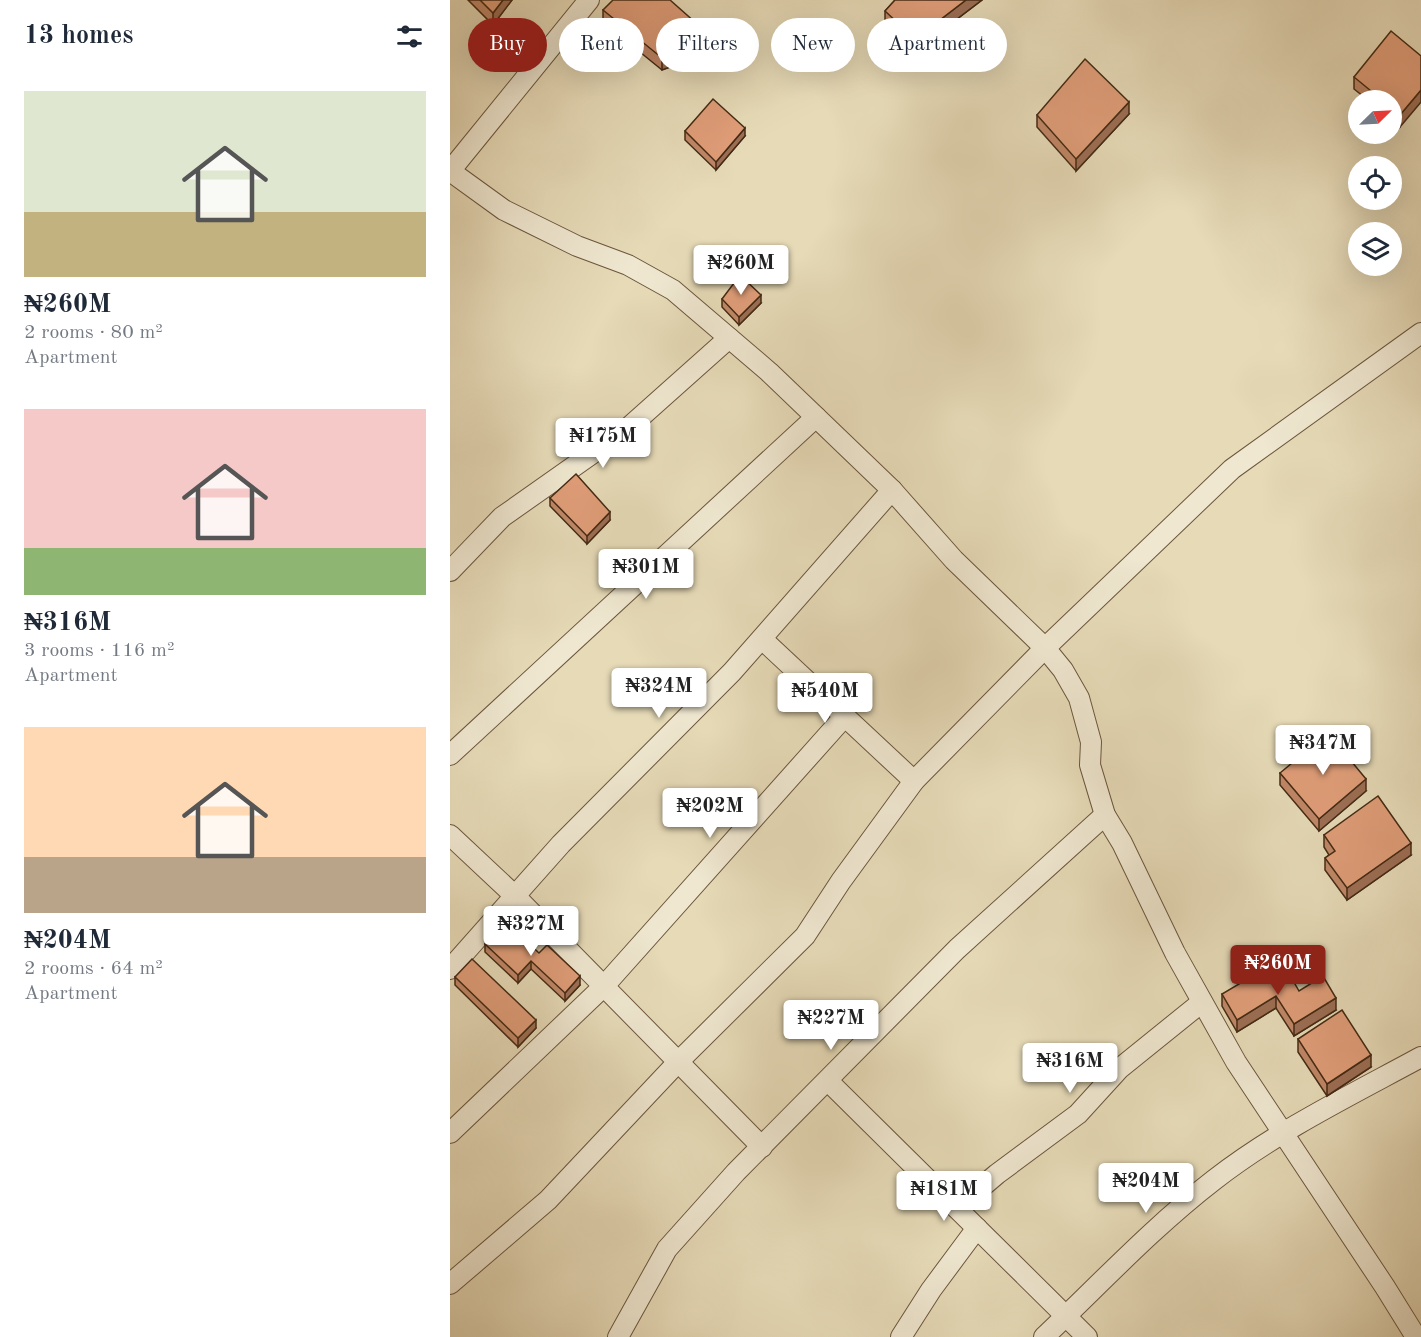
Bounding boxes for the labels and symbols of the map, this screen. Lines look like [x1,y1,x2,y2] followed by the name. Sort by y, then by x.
[1348,90,1402,144] north arrow
[699,245,783,296] pin: ₦260M
[561,418,645,469] pin: ₦175M
[604,549,688,600] pin: ₦301M
[617,668,701,719] pin: ₦324M
[783,673,867,724] pin: ₦540M
[1281,725,1365,776] pin: ₦347M
[668,788,752,839] pin: ₦202M
[489,906,573,957] pin: ₦327M
[1236,945,1320,996] pin: ₦260M
[789,1000,873,1051] pin: ₦227M
[1028,1043,1112,1094] pin: ₦316M
[1104,1163,1188,1214] pin: ₦204M
[902,1171,986,1222] pin: ₦181M

